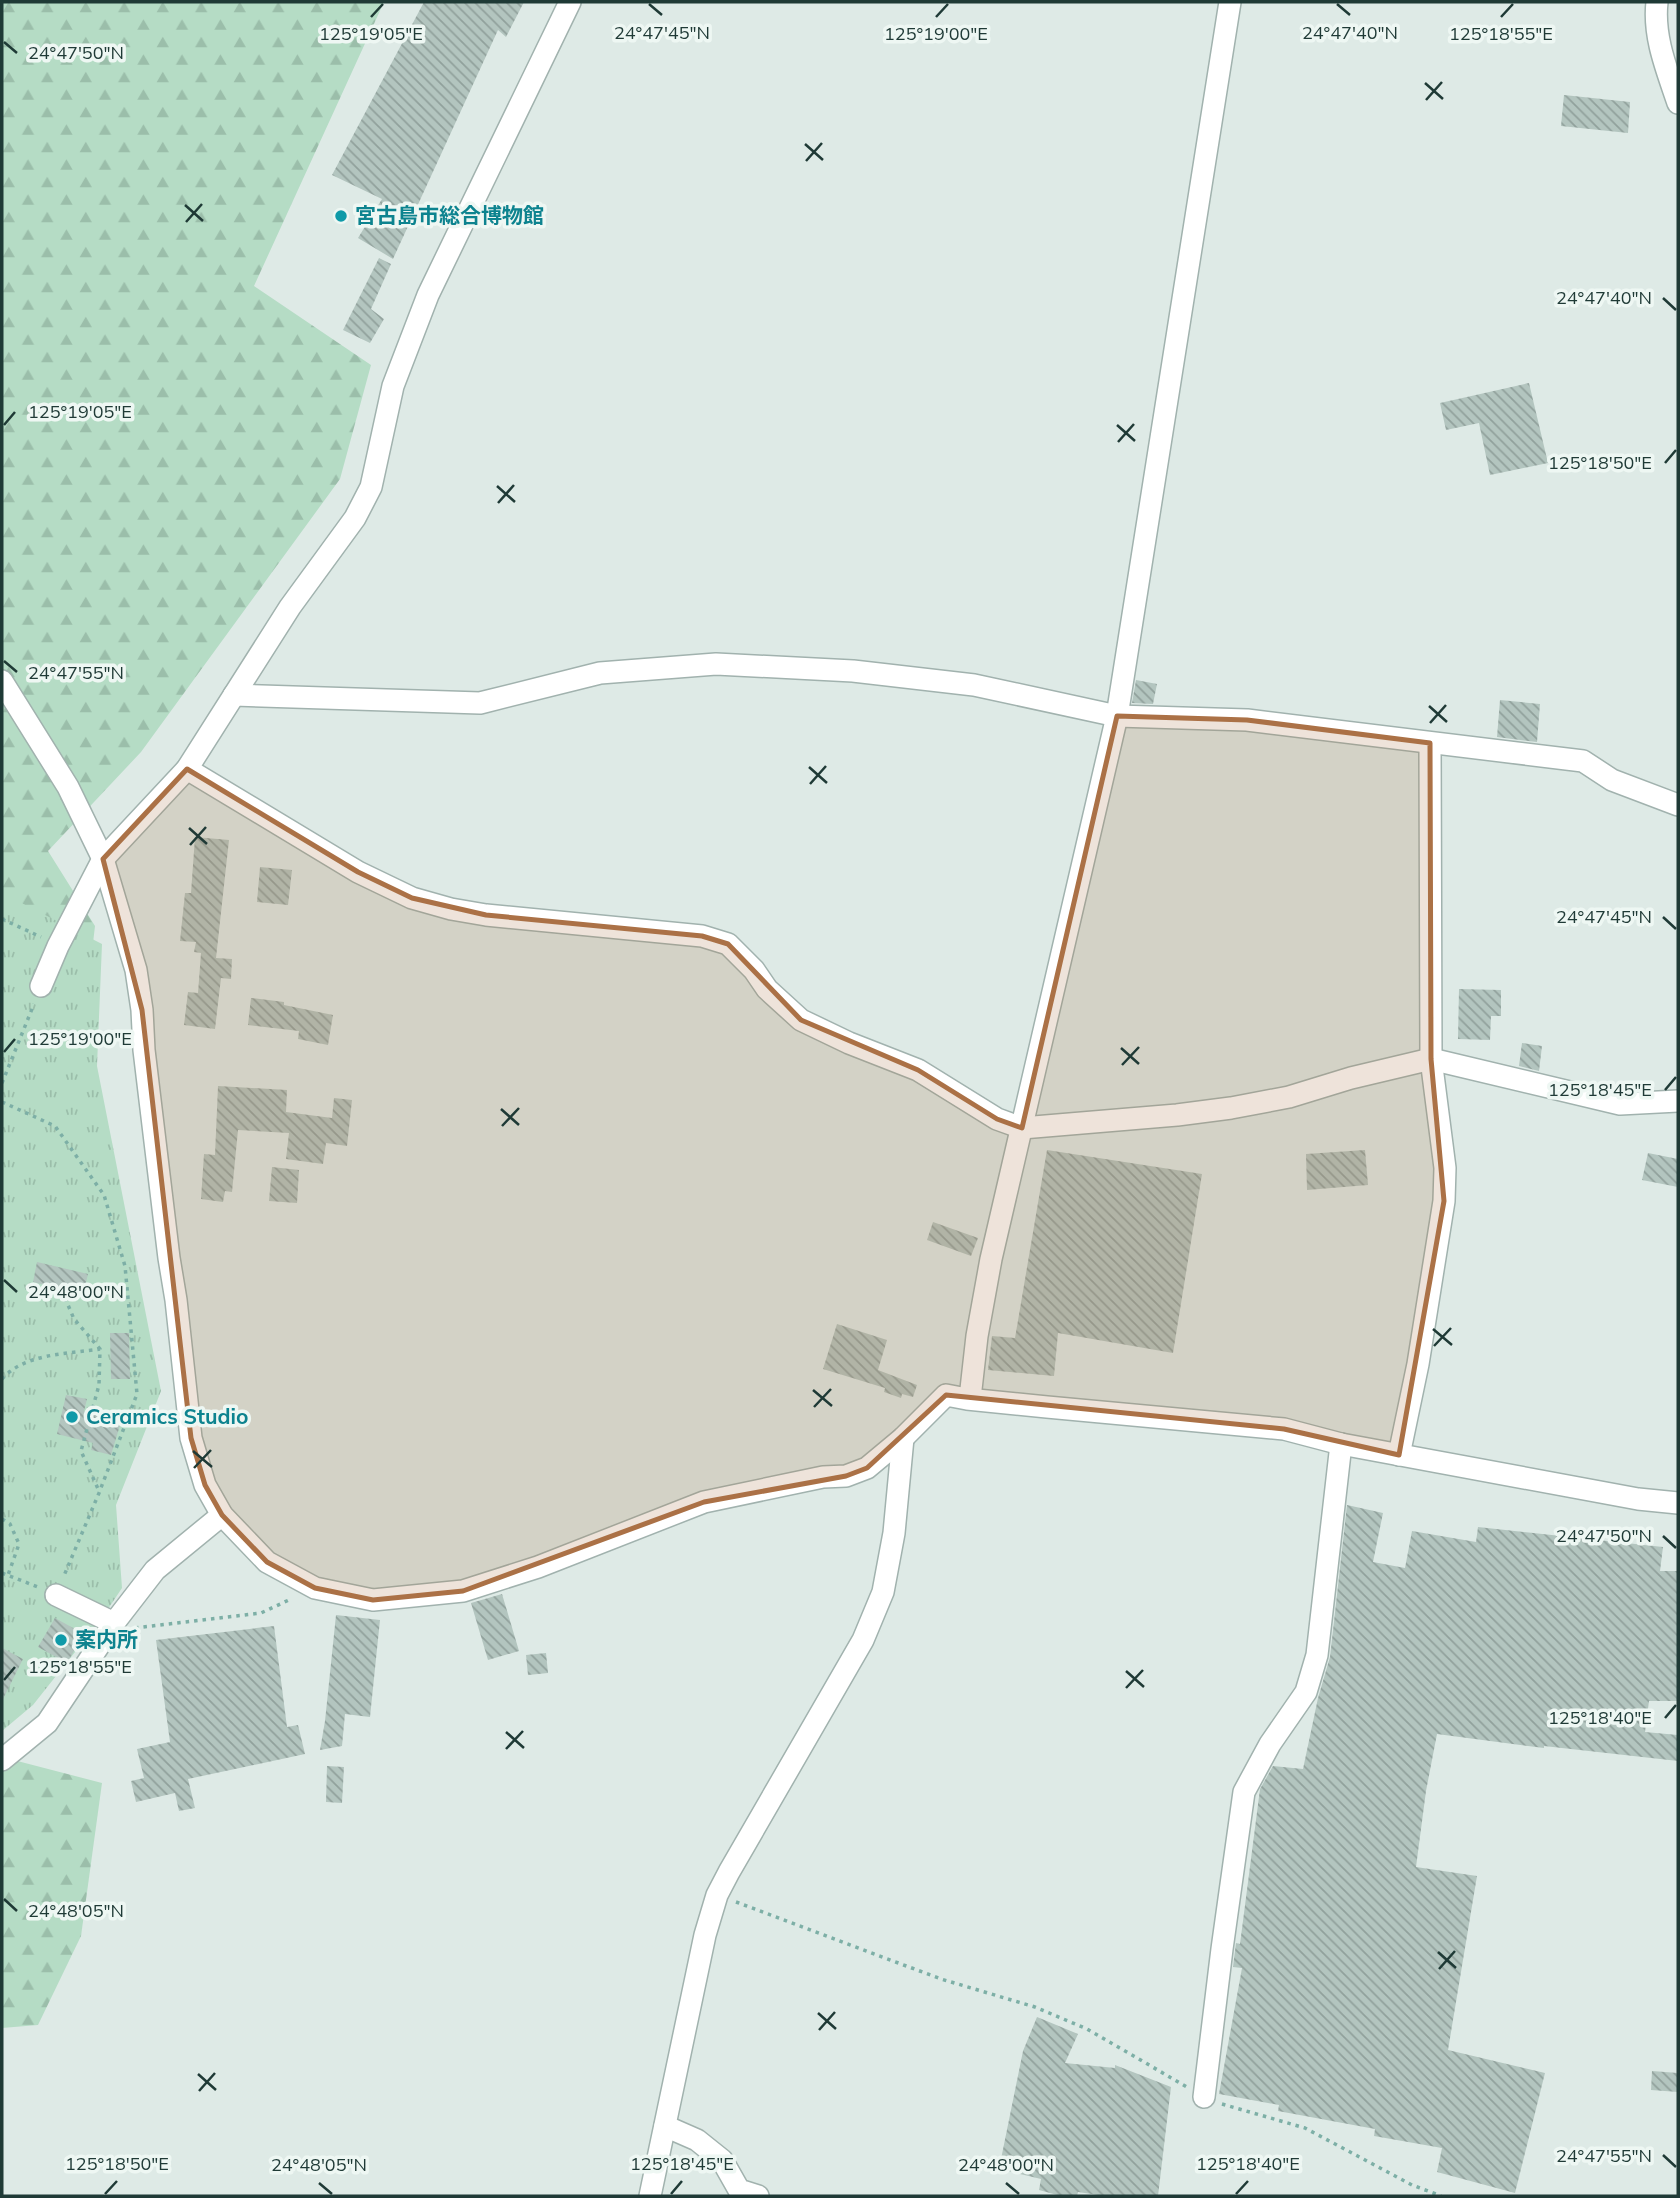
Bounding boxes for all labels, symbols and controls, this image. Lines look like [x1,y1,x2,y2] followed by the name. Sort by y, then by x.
[614,21,710,44] text: 24°47'45"N
[1302,21,1398,44] text: 24°47'40"N
[319,22,423,45] text: 125°19'05"E
[884,22,988,45] text: 125°19'00"E
[1449,22,1553,45] text: 125°18'55"E
[28,41,124,64] text: 24°47'50"N
[355,202,544,228] place label: 宮古島市総合博物館
[333,208,349,224] marker: 宮古島市総合博物館
[1556,286,1652,309] text: 24°47'40"N
[28,400,132,423] text: 125°19'05"E
[1548,451,1652,474] text: 125°18'50"E
[28,661,124,684] text: 24°47'55"N
[1556,905,1652,928] text: 24°47'45"N
[28,1027,132,1050] text: 125°19'00"E
[1548,1078,1652,1101] text: 125°18'45"E
[28,1280,124,1303] text: 24°48'00"N
[86,1403,248,1429] place label: Ceramics Studio
[64,1409,80,1425] marker: Ceramics Studio
[1556,1524,1652,1547] text: 24°47'50"N
[75,1626,138,1652] place label: 案内所
[53,1632,69,1648] marker: 案内所
[28,1655,132,1678] text: 125°18'55"E
[1548,1706,1652,1729] text: 125°18'40"E
[28,1899,124,1922] text: 24°48'05"N
[1556,2144,1652,2167] text: 24°47'55"N
[65,2152,169,2175] text: 125°18'50"E
[630,2152,734,2175] text: 125°18'45"E
[1196,2152,1300,2175] text: 125°18'40"E
[271,2153,367,2176] text: 24°48'05"N
[958,2153,1054,2176] text: 24°48'00"N

